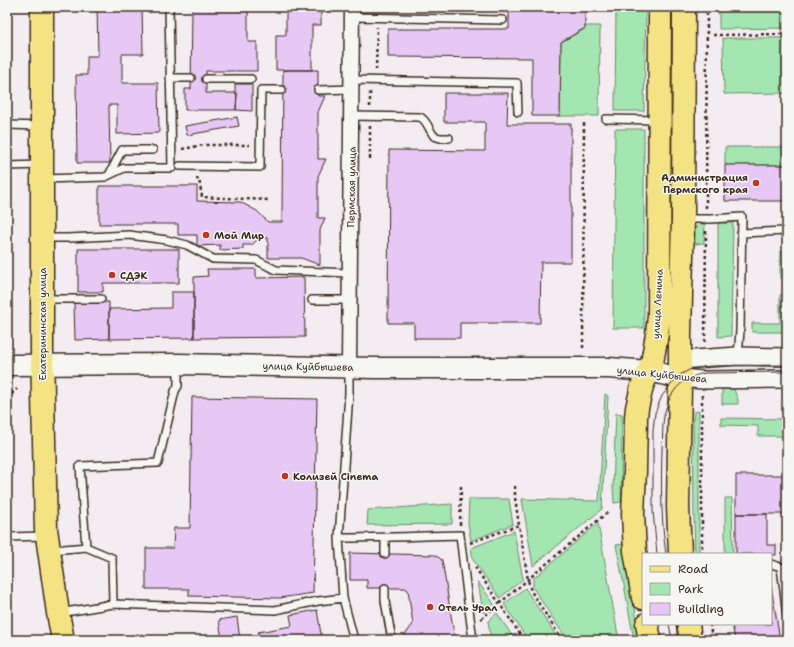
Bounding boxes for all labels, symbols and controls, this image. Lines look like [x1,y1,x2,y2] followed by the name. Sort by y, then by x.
[344,146,359,228] street label: Пермская улица
[661,171,748,196] place label: Администрация Пермского края
[751,178,761,188] marker: Администрация Пермского края
[214,229,264,242] place label: Мой Мир
[201,230,211,240] marker: Мой Мир
[36,267,49,381] street label: Екатерининская улица
[649,268,666,339] street label: улица Ленина
[120,269,147,282] place label: СДЭК
[107,270,117,280] marker: СДЭК
[262,359,354,374] street label: улица Куйбышева
[616,363,709,386] street label: улица Куйбышева
[293,470,379,483] place label: Колизей Cinema
[280,471,290,481] marker: Колизей Cinema
[642,553,772,625] legend
[678,561,709,577] text: Road
[678,581,704,597] text: Park
[438,601,497,614] place label: Отель Урал
[678,601,724,617] text: Building
[425,602,435,612] marker: Отель Урал

